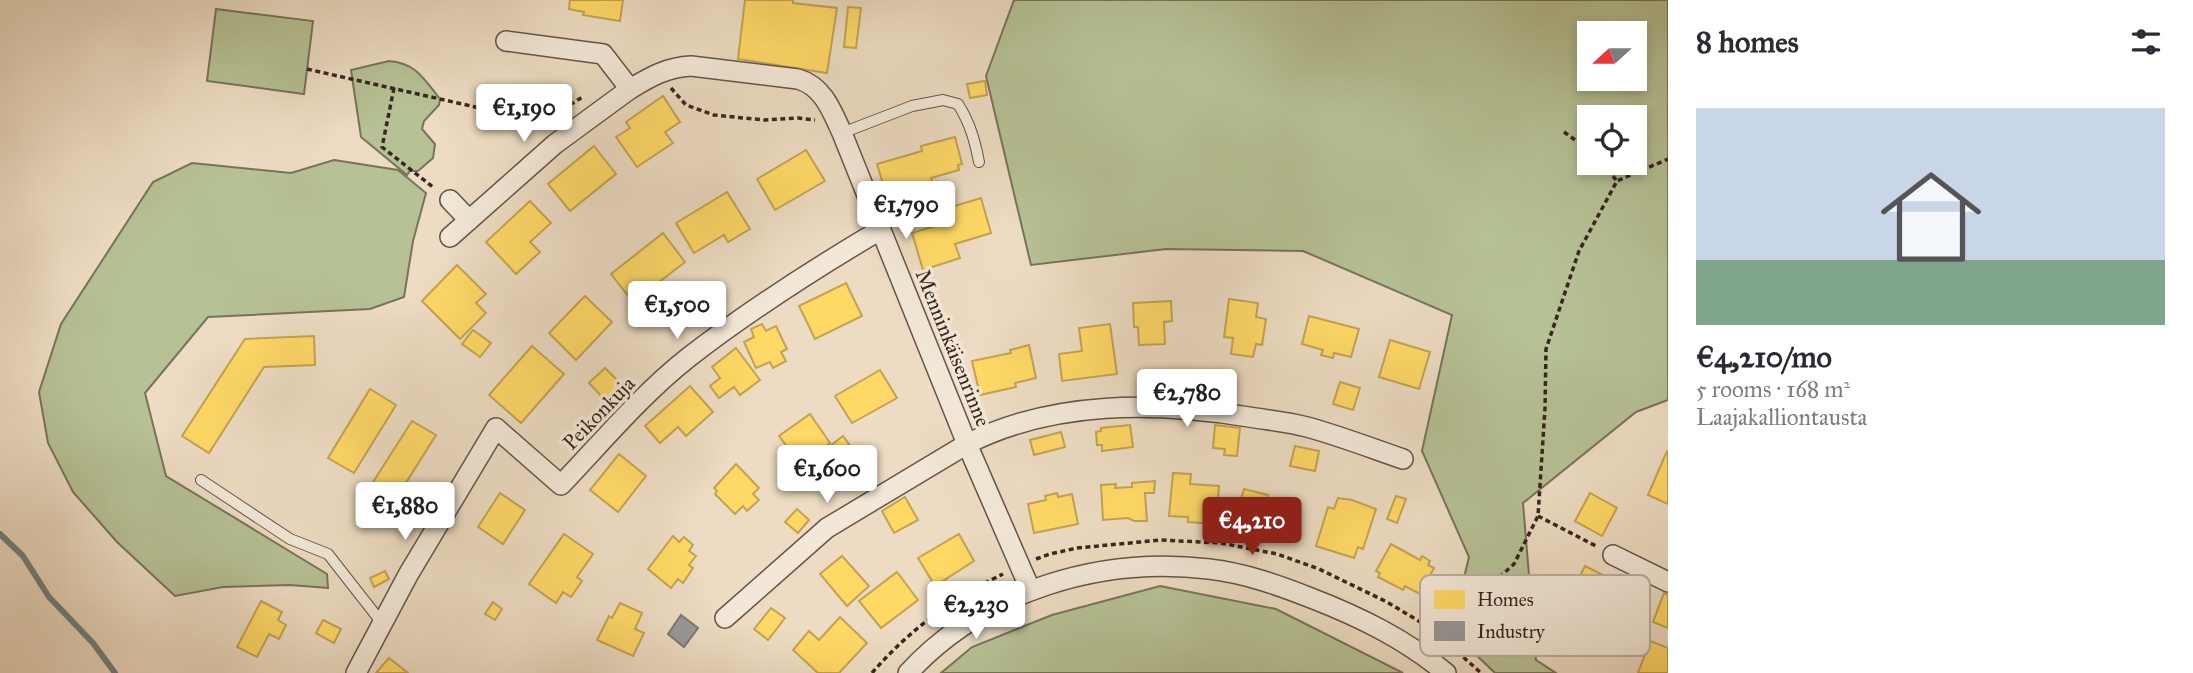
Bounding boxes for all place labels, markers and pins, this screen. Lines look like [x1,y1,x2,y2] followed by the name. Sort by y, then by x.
[467,85,581,144] pin: €1,190
[849,182,963,241] pin: €1,790
[620,282,734,341] pin: €1,500
[1130,370,1244,429] pin: €2,780
[770,446,884,505] pin: €1,600
[348,482,462,542] pin: €1,880
[1195,498,1309,557] pin: €4,210
[919,582,1033,641] pin: €2,230

